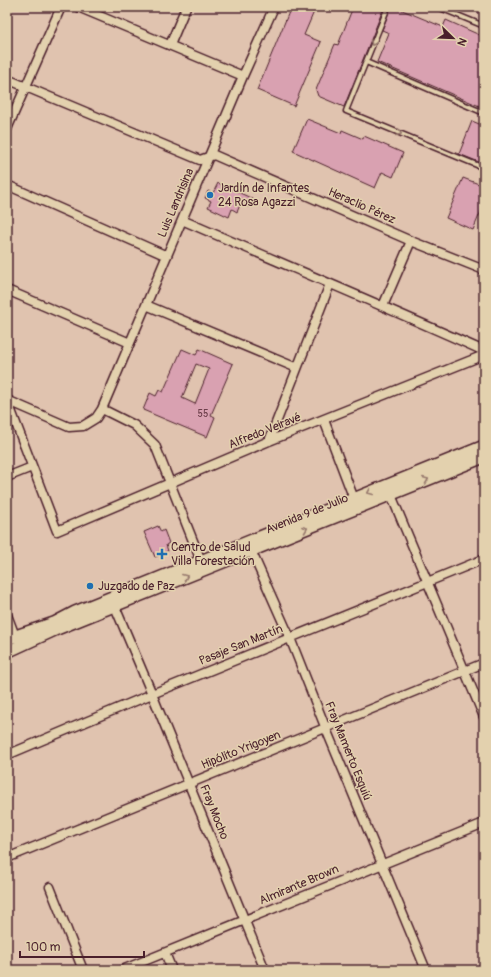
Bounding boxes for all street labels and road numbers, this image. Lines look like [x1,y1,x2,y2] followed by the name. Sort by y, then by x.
[155,166,197,240] street label: Luis Landrisina
[326,184,398,228] street label: Heraclio Pérez
[226,410,304,452] street label: Alfredo Veiravé
[264,490,351,537] street label: Avenida 9 de Julio
[197,621,285,669] street label: Pasaje San Martín
[321,699,375,803] street label: Fray Mamerto Esquiú
[199,727,283,773] street label: Hipólito Yrigoyen
[196,782,232,842] street label: Fray Mocho
[257,861,341,909] street label: Almirante Brown

